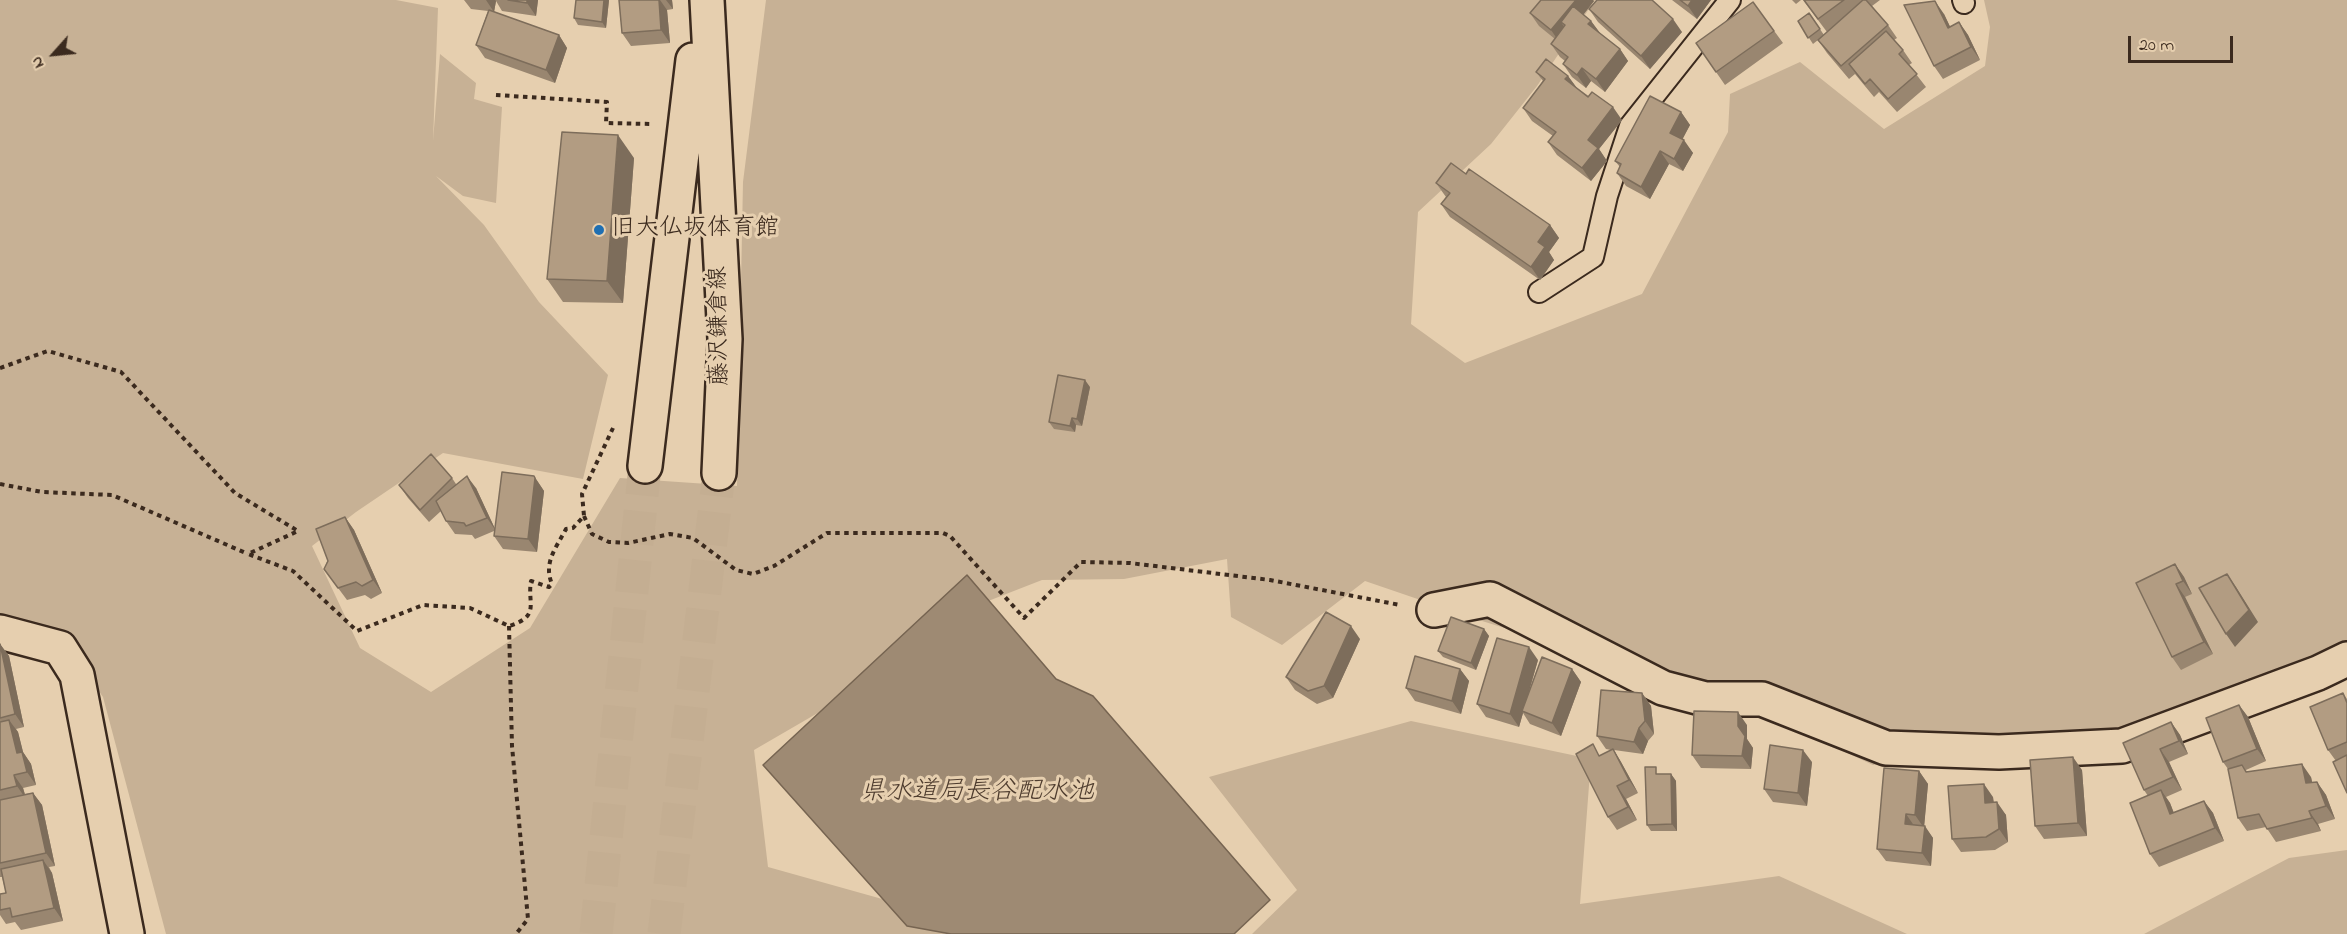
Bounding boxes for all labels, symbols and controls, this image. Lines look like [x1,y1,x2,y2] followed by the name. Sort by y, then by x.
[24,24,84,84] north arrow
[2131,24,2236,62] scale bar
[2139,33,2174,59] text: 20 m
[25,52,51,72] text: N
[611,216,779,244] place label: 旧大仏坂体育館
[592,223,606,237] marker: 旧大仏坂体育館
[706,266,736,386] street label: 藤沢鎌倉線
[860,778,1094,810] water label: 県水道局長谷配水池

